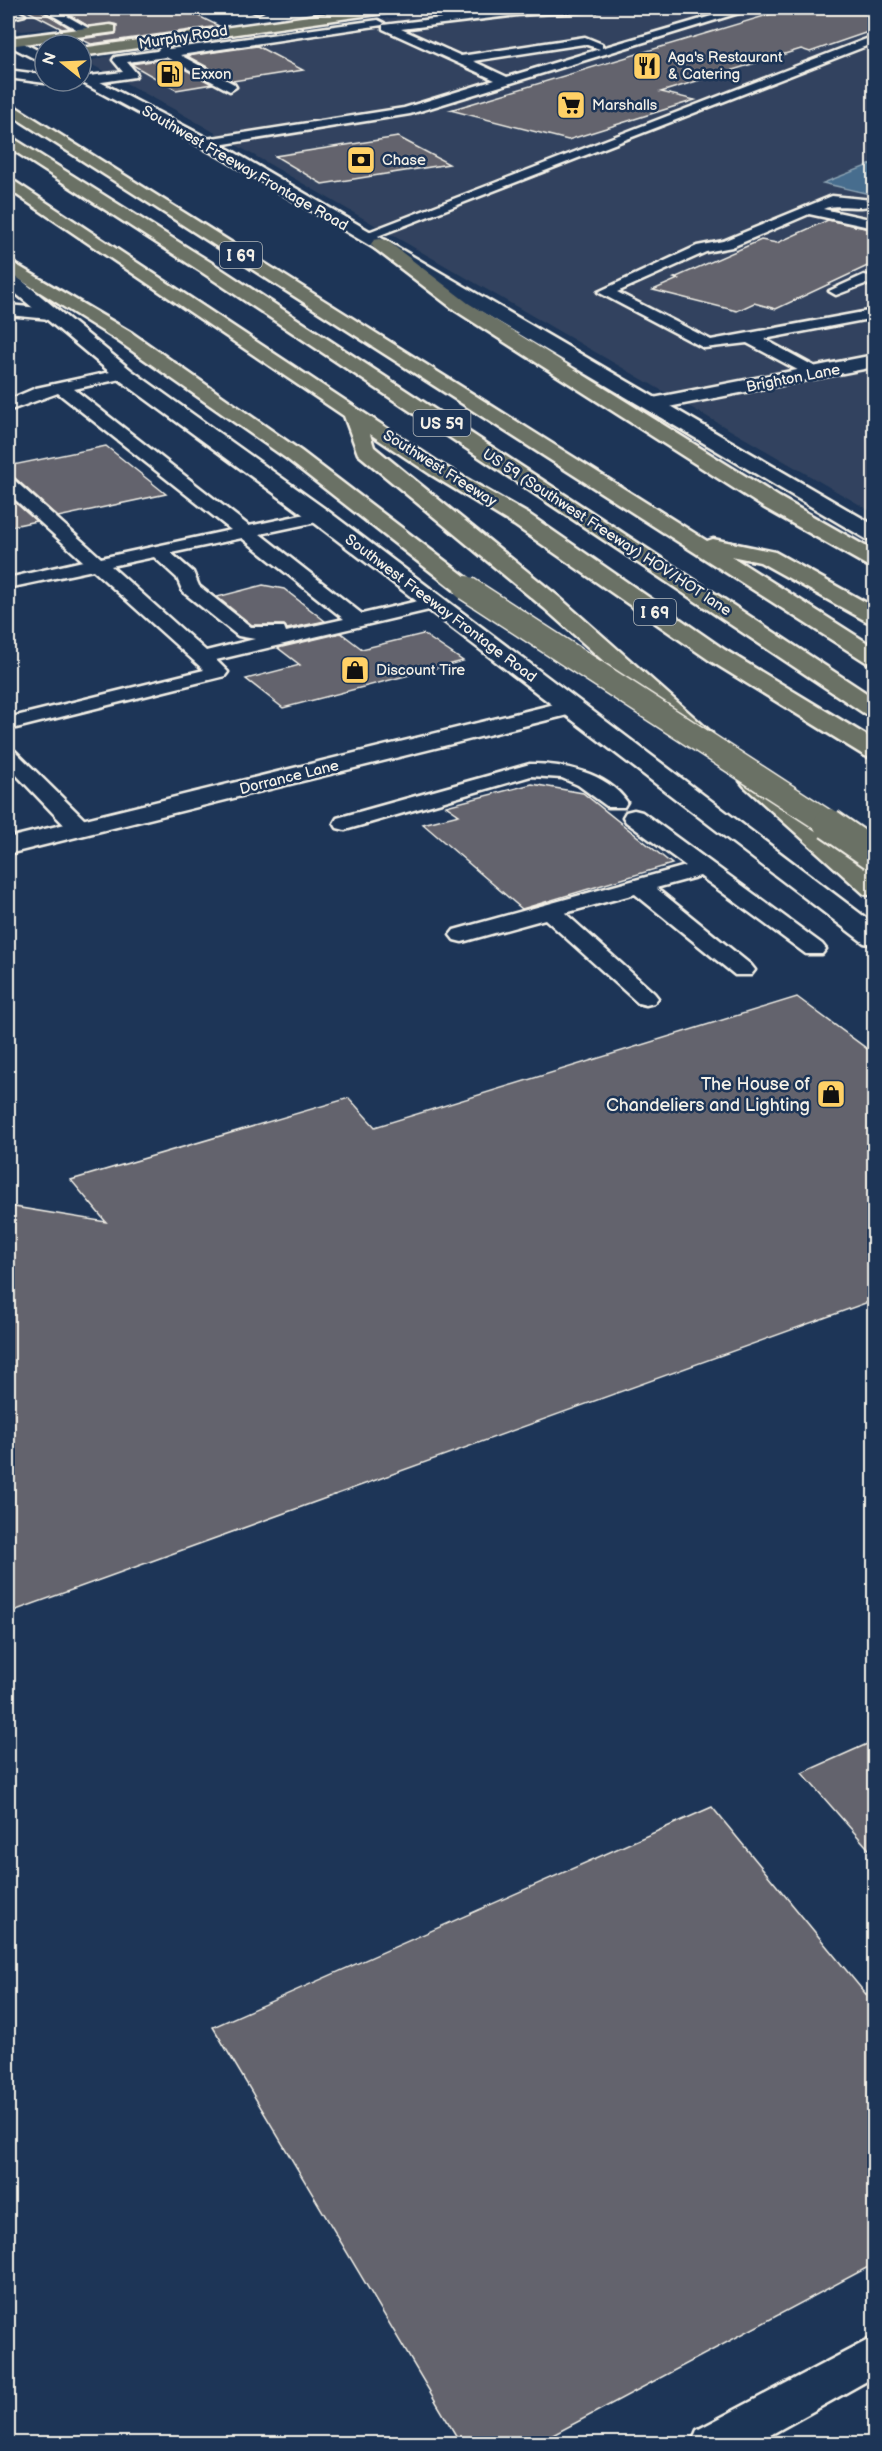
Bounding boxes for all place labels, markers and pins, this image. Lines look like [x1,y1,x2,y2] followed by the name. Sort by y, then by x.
[668,48,783,84] place label: Aga's Restaurant & Catering
[631,50,663,82] restaurant icon: Aga's Restaurant & Catering
[154,58,186,90] fuel station icon: Exxon
[191,65,231,84] place label: Exxon
[555,89,587,121] supermarket icon: Marshalls
[592,96,658,115] place label: Marshalls
[345,144,377,176] bank icon: Chase
[382,151,426,170] place label: Chase
[339,654,371,686] shop icon: Discount Tire
[376,661,465,680] place label: Discount Tire
[606,1074,810,1116] place label: The House of Chandeliers and Lighting
[815,1078,847,1110] shop icon: The House of Chandeliers and Lighting

